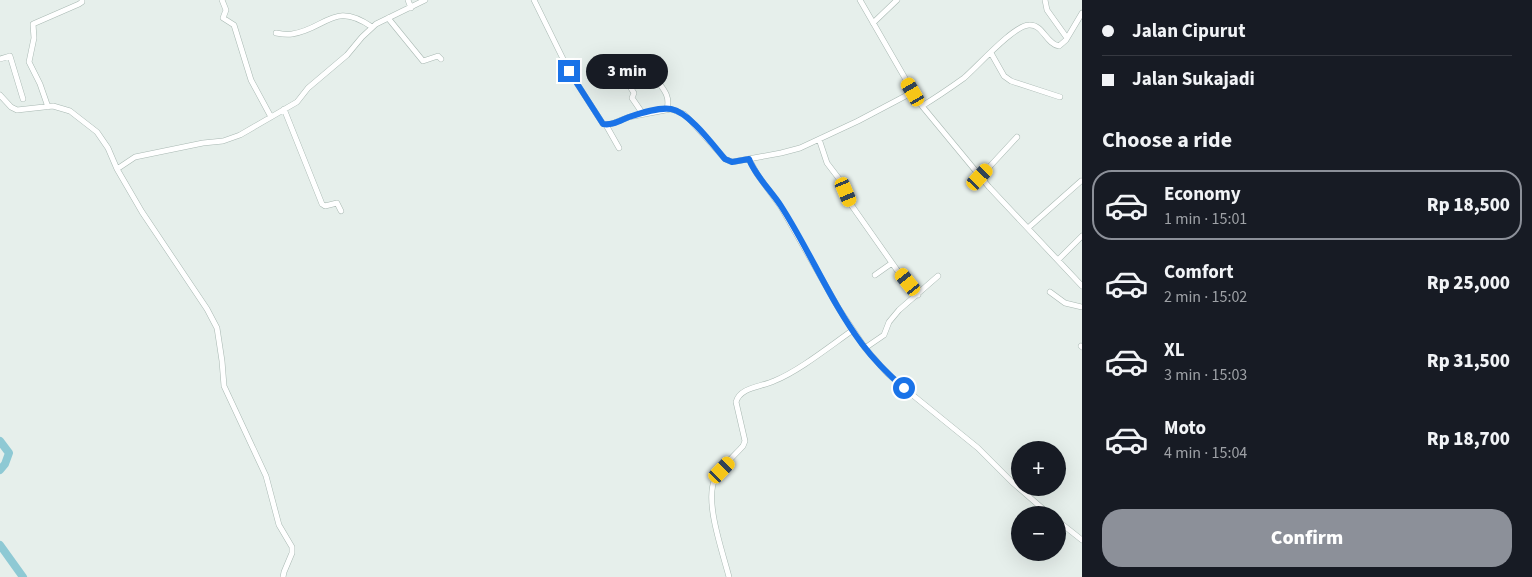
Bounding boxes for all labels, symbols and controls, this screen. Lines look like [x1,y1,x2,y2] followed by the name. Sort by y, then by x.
[1132,18,1245,45] text: Jalan Cipurut
[586,54,669,88] callout: 3 min
[558,60,580,82] route end
[607,60,647,82] text: 3 min
[1132,66,1255,93] text: Jalan Sukajadi
[899,75,926,109] car
[1102,124,1232,156] text: Choose a ride
[964,161,995,193] car
[833,175,858,209] car
[1164,181,1241,208] text: Economy
[1104,183,1149,228] icon: car
[1427,192,1510,219] text: Rp 18,500
[1164,208,1247,230] text: 1 min · 15:01
[1164,259,1234,286] text: Comfort
[1104,261,1149,306] icon: car
[892,266,923,298] car
[1427,270,1510,297] text: Rp 25,000
[1164,286,1247,308] text: 2 min · 15:02
[1164,337,1185,364] text: XL
[1104,339,1149,384] icon: car
[1427,348,1510,375] text: Rp 31,500
[1164,364,1247,386] text: 3 min · 15:03
[893,377,915,399] route start
[1164,415,1206,442] text: Moto
[1104,417,1149,462] icon: car
[1427,426,1510,453] text: Rp 18,700
[1011,441,1066,561] map controls
[1011,441,1066,496] button: +
[1164,442,1247,464] text: 4 min · 15:04
[706,454,737,486] car
[1011,506,1066,561] button: −
[1102,509,1512,567] button: Confirm

